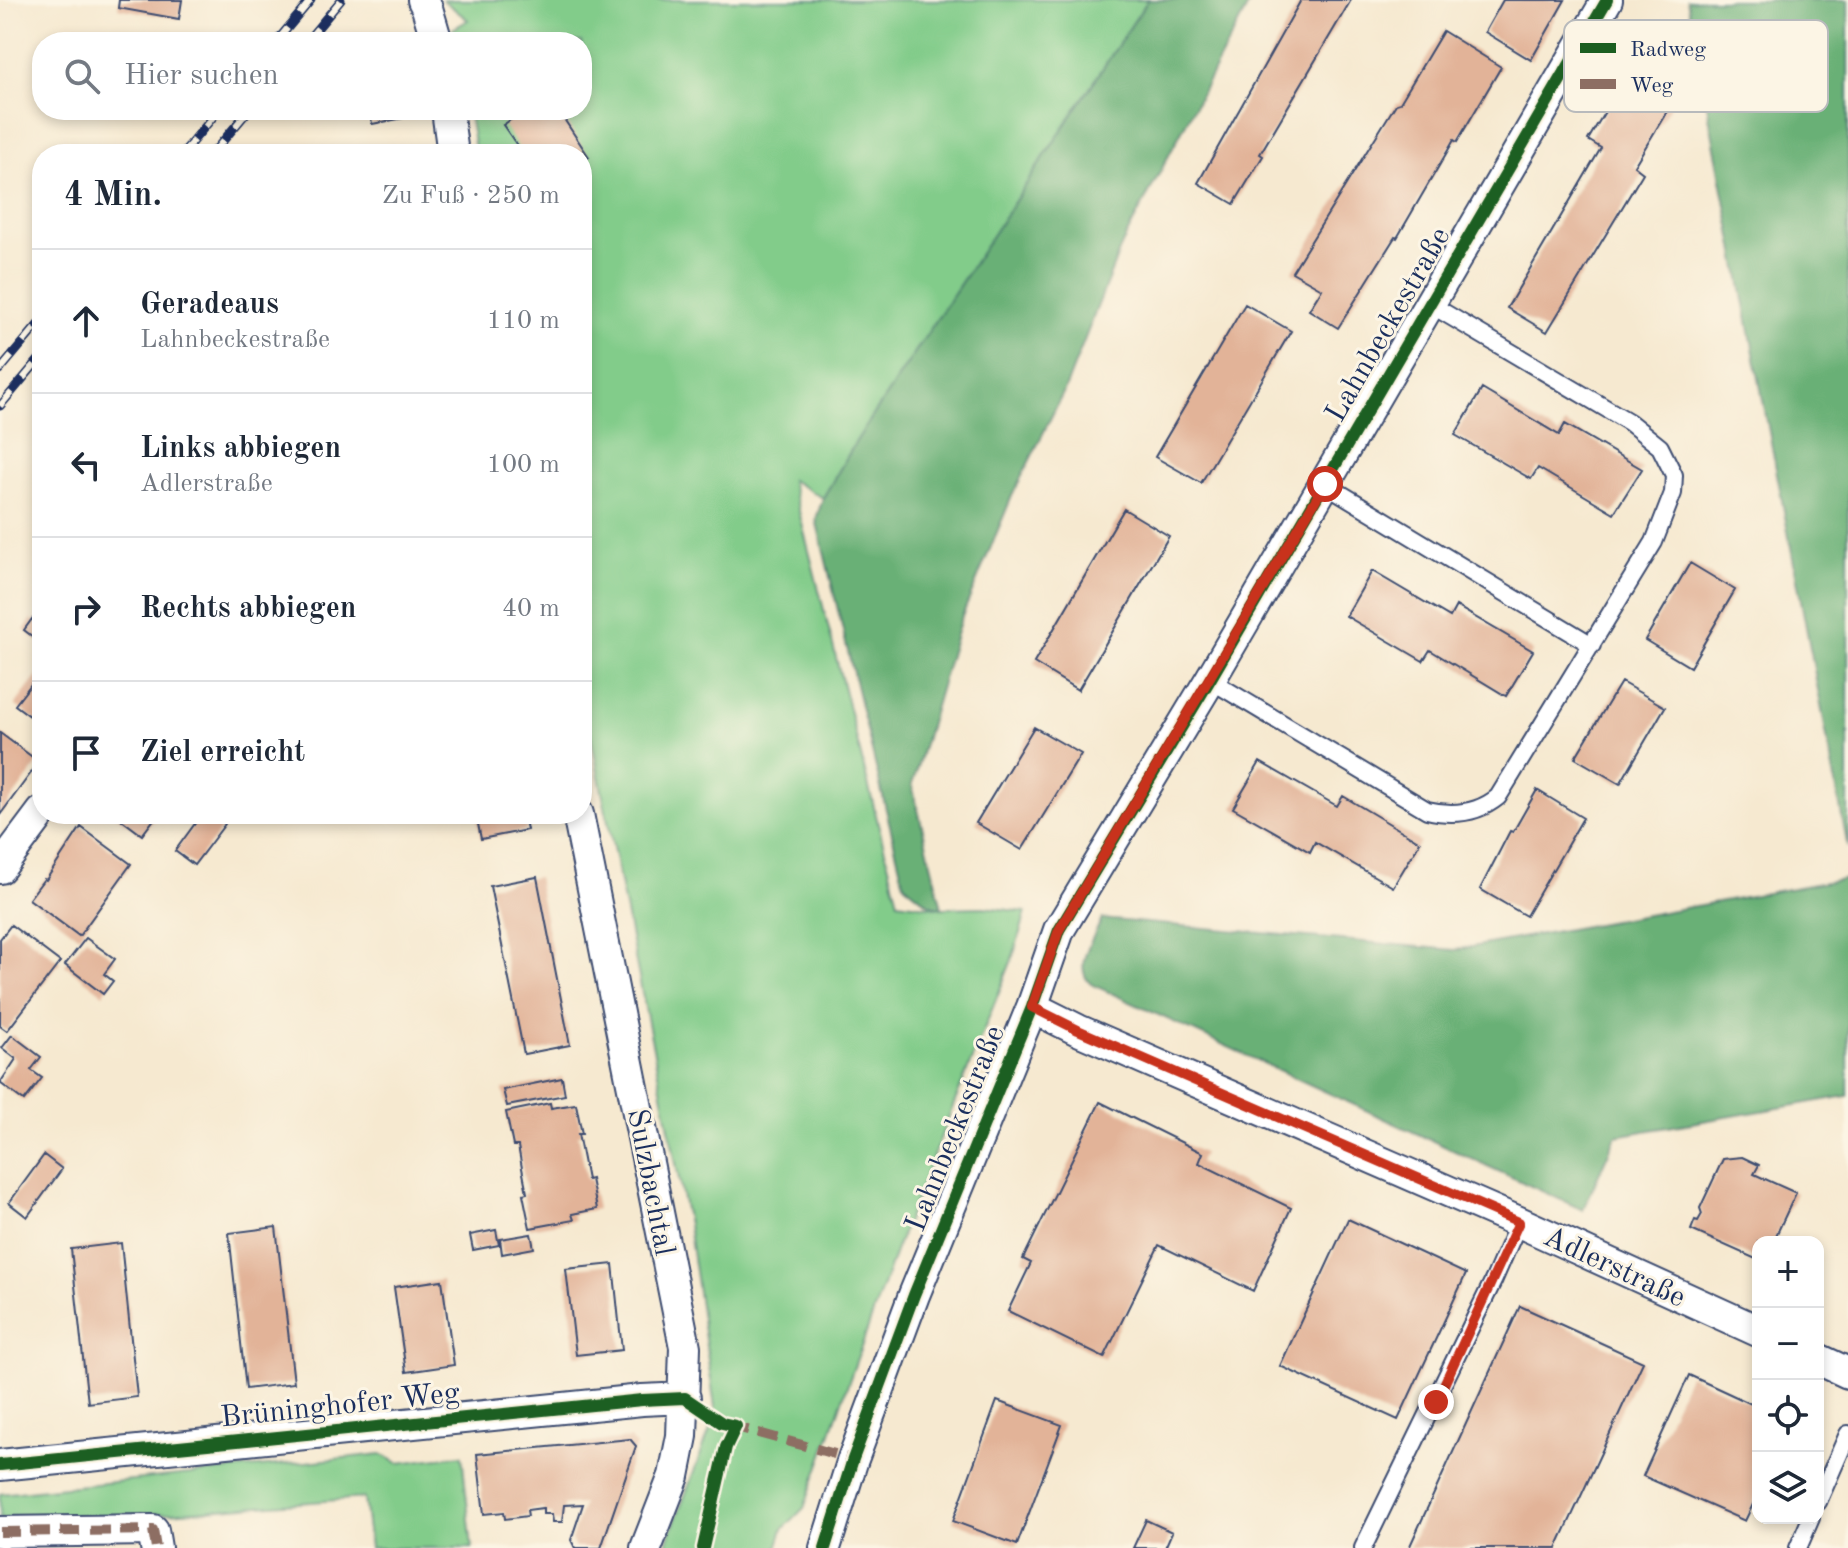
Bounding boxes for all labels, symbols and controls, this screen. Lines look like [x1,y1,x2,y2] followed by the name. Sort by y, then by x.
[1564,20,1828,112] legend
[32,32,592,120] search box
[1630,39,1706,61] text: Radweg
[60,54,104,98] icon: search
[124,61,279,91] text: Hier suchen
[1630,75,1674,97] text: Weg
[64,179,162,213] text: 4 Min.
[382,183,560,209] text: Zu Fuß · 250 m
[1321,223,1457,427] street label: Lahnbeckestraße
[140,290,279,320] text: Geradeaus
[64,299,108,343] icon: ahead
[487,308,560,334] text: 110 m
[140,327,330,353] text: Lahnbeckestraße
[140,434,341,464] text: Links abbiegen
[64,443,108,487] icon: left
[487,452,560,478] text: 100 m
[1307,466,1343,502] route start
[140,471,273,497] text: Adlerstraße
[64,587,108,631] icon: right
[140,594,357,624] text: Rechts abbiegen
[502,596,560,622] text: 40 m
[64,731,108,775] icon: arrive
[140,738,305,768] text: Ziel erreicht
[901,1021,1011,1236] street label: Lahnbeckestraße
[621,1106,679,1258] street label: Sulzbachtal
[1538,1222,1690,1314] street label: Adlerstraße
[1752,1236,1824,1524] map controls
[1752,1236,1824,1308] button: +
[1752,1308,1824,1380] button: −
[219,1379,461,1433] street label: Brüninghofer Weg
[1752,1380,1824,1452] button: locate
[1418,1384,1454,1420] route end
[1752,1452,1824,1524] button: layers

